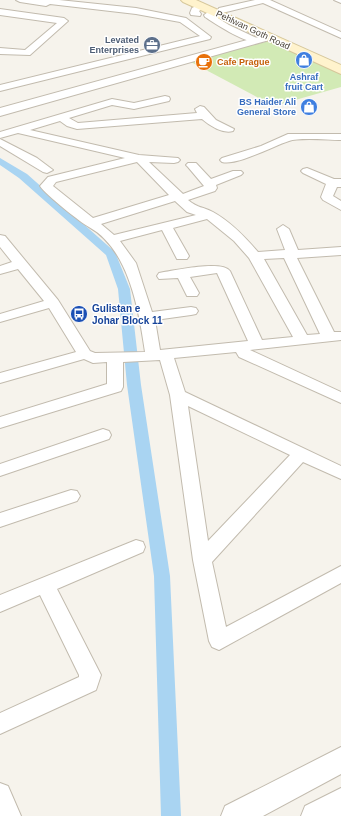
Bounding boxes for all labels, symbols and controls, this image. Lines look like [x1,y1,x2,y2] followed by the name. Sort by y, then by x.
[214,8,292,52] street label: Pehlwan Goth Road
[89,35,139,55] place label: Levated Enterprises
[142,35,162,55] office icon: Levated Enterprises
[294,50,314,70] shop icon: Ashraf fruit Cart
[194,52,214,72] cafe icon: Cafe Prague
[217,57,270,67] place label: Cafe Prague
[285,72,323,92] place label: Ashraf fruit Cart
[237,97,296,117] place label: BS Haider Ali General Store
[299,97,319,117] shop icon: BS Haider Ali General Store
[92,303,163,326] place label: Gulistan e Johar Block 11
[69,304,89,324] bus stop icon: Gulistan e Johar Block 11

